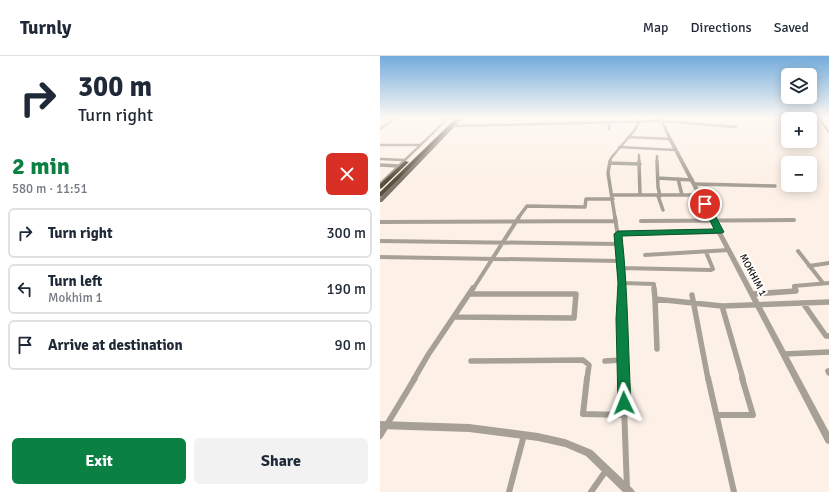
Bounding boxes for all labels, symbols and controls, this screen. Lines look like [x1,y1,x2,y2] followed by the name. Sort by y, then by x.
[20,16,72,40] text: Turnly
[643,19,669,36] text: Map
[691,19,752,36] text: Directions
[774,19,809,36] text: Saved
[781,68,817,192] map controls
[781,68,817,104] button: layers
[78,70,152,104] text: 300 m
[12,72,64,124] icon: right
[78,104,153,126] text: Turn right
[781,112,817,148] button: +
[12,151,70,181] text: 2 min
[326,153,368,195] button: close
[781,156,817,192] button: −
[12,181,88,197] text: 580 m · 11:51
[688,187,722,221] pin
[694,193,716,215] icon: arrive
[14,222,36,244] icon: right
[48,224,113,242] text: Turn right
[326,224,366,242] text: 300 m
[737,252,769,298] street label: MOKHIM 1
[48,272,102,290] text: Turn left
[14,278,36,300] icon: left
[326,280,366,298] text: 190 m
[48,290,103,306] text: Mokhim 1
[14,334,36,356] icon: arrive
[48,336,183,354] text: Arrive at destination
[335,336,366,354] text: 90 m
[603,382,645,424] position arrow
[12,438,186,484] button: Exit
[194,438,368,484] button: Share

